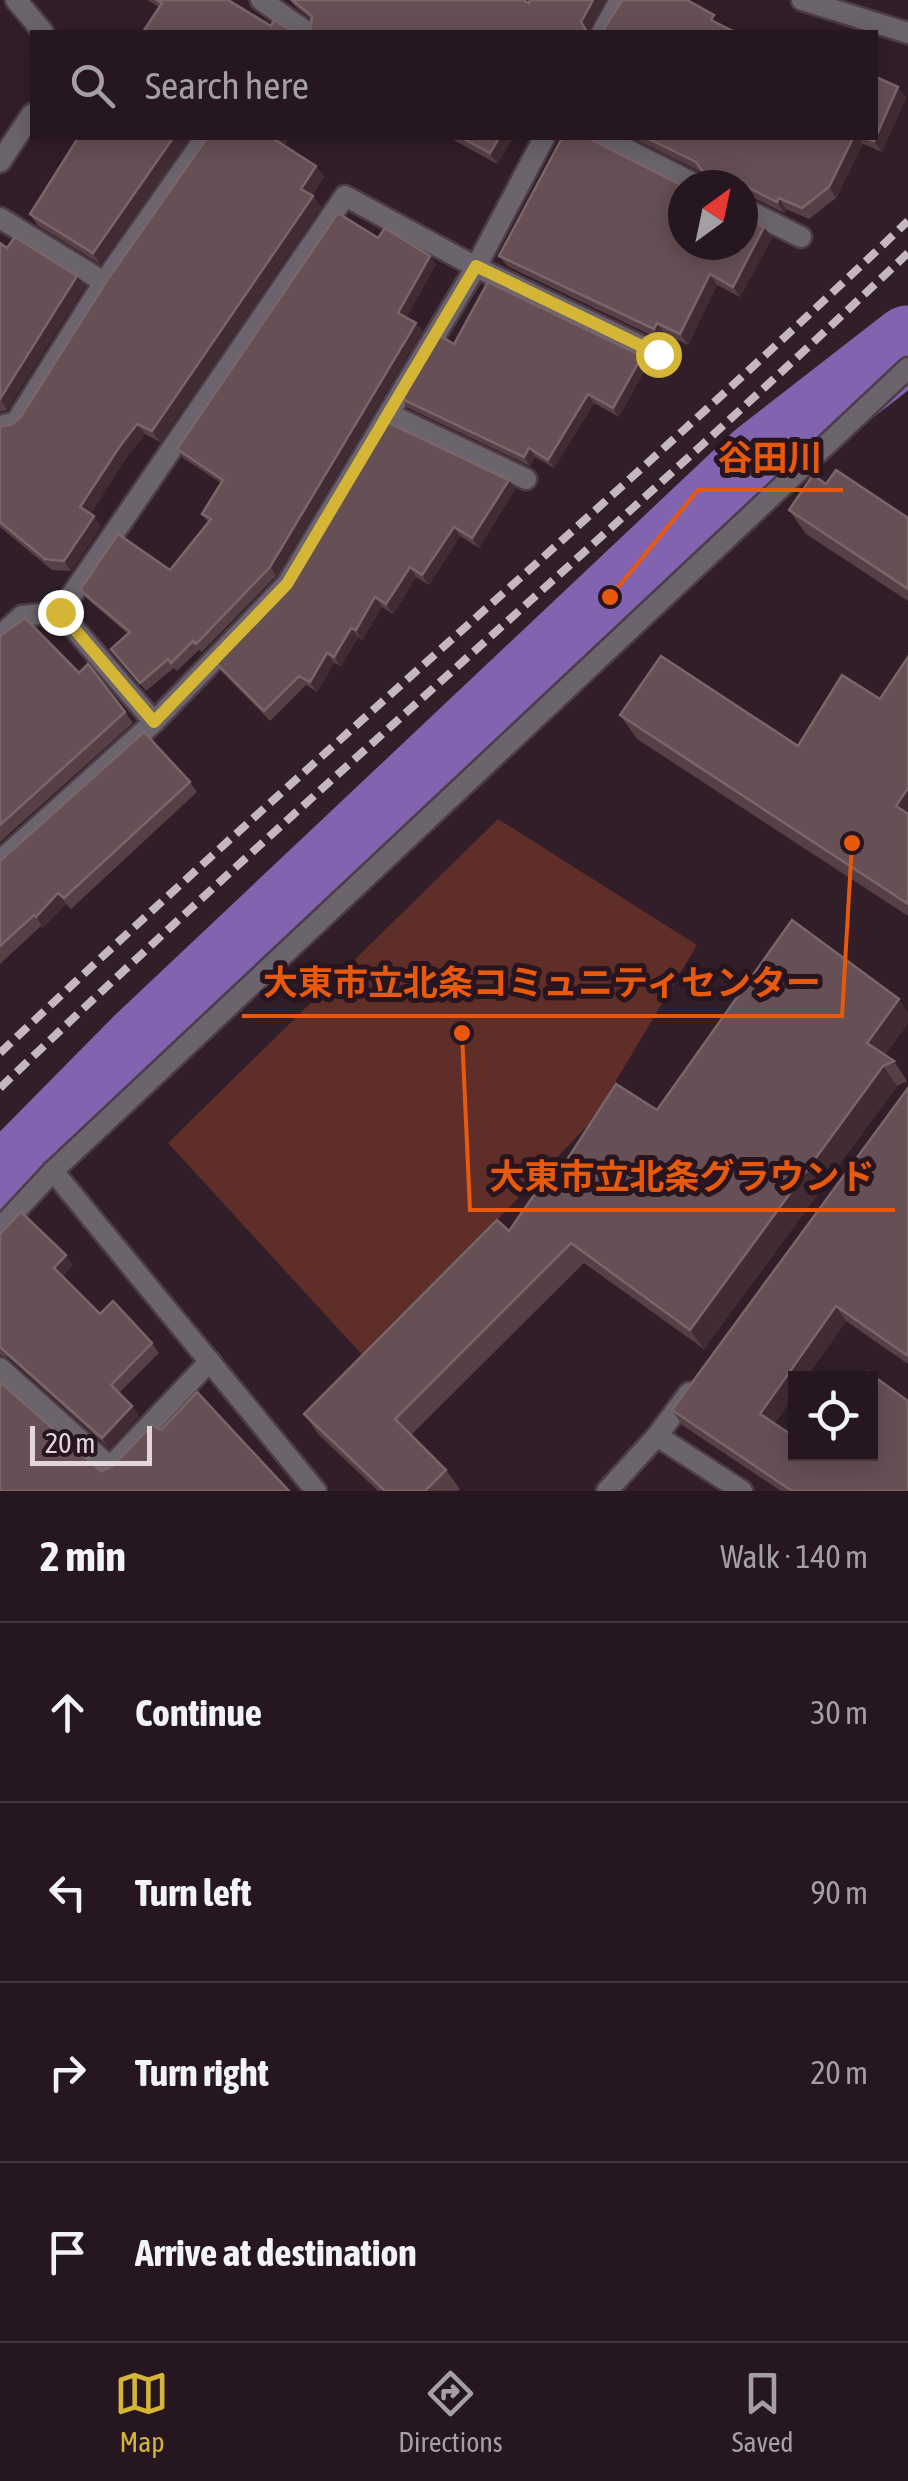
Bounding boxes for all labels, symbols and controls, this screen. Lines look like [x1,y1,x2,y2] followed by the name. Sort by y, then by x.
[30,30,878,140] search box
[65,58,120,113] icon: search
[145,64,309,107] text: Search here
[668,170,758,260] north arrow
[636,332,682,378] route start
[698,425,843,490] callout: 谷田川
[717,437,823,477] text: 谷田川
[38,590,84,636] route end
[242,951,842,1016] callout: 大東市立北条コミュニティセンター
[263,962,821,1002] text: 大東市立北条コミュニティセンター
[470,1145,895,1210] callout: 大東市立北条グラウンド
[489,1156,875,1196] text: 大東市立北条グラウンド
[788,1371,878,1461] map controls
[788,1371,878,1461] button: locate
[30,1421,152,1466] scale bar
[45,1427,95,1459] text: 20 m
[40,1532,126,1580] text: 2 min
[720,1538,868,1575] text: Walk · 140 m
[40,1685,95,1740] icon: ahead
[135,1691,262,1734] text: Continue
[810,1694,868,1731] text: 30 m
[40,1865,95,1920] icon: left
[135,1871,251,1914] text: Turn left
[810,1874,868,1911] text: 90 m
[40,2045,95,2100] icon: right
[135,2051,269,2094] text: Turn right
[810,2054,868,2091] text: 20 m
[40,2225,95,2280] icon: arrive
[135,2231,417,2274] text: Arrive at destination
[114,2366,169,2458] tab: Map
[398,2366,503,2458] tab: Directions
[732,2366,794,2458] tab: Saved

